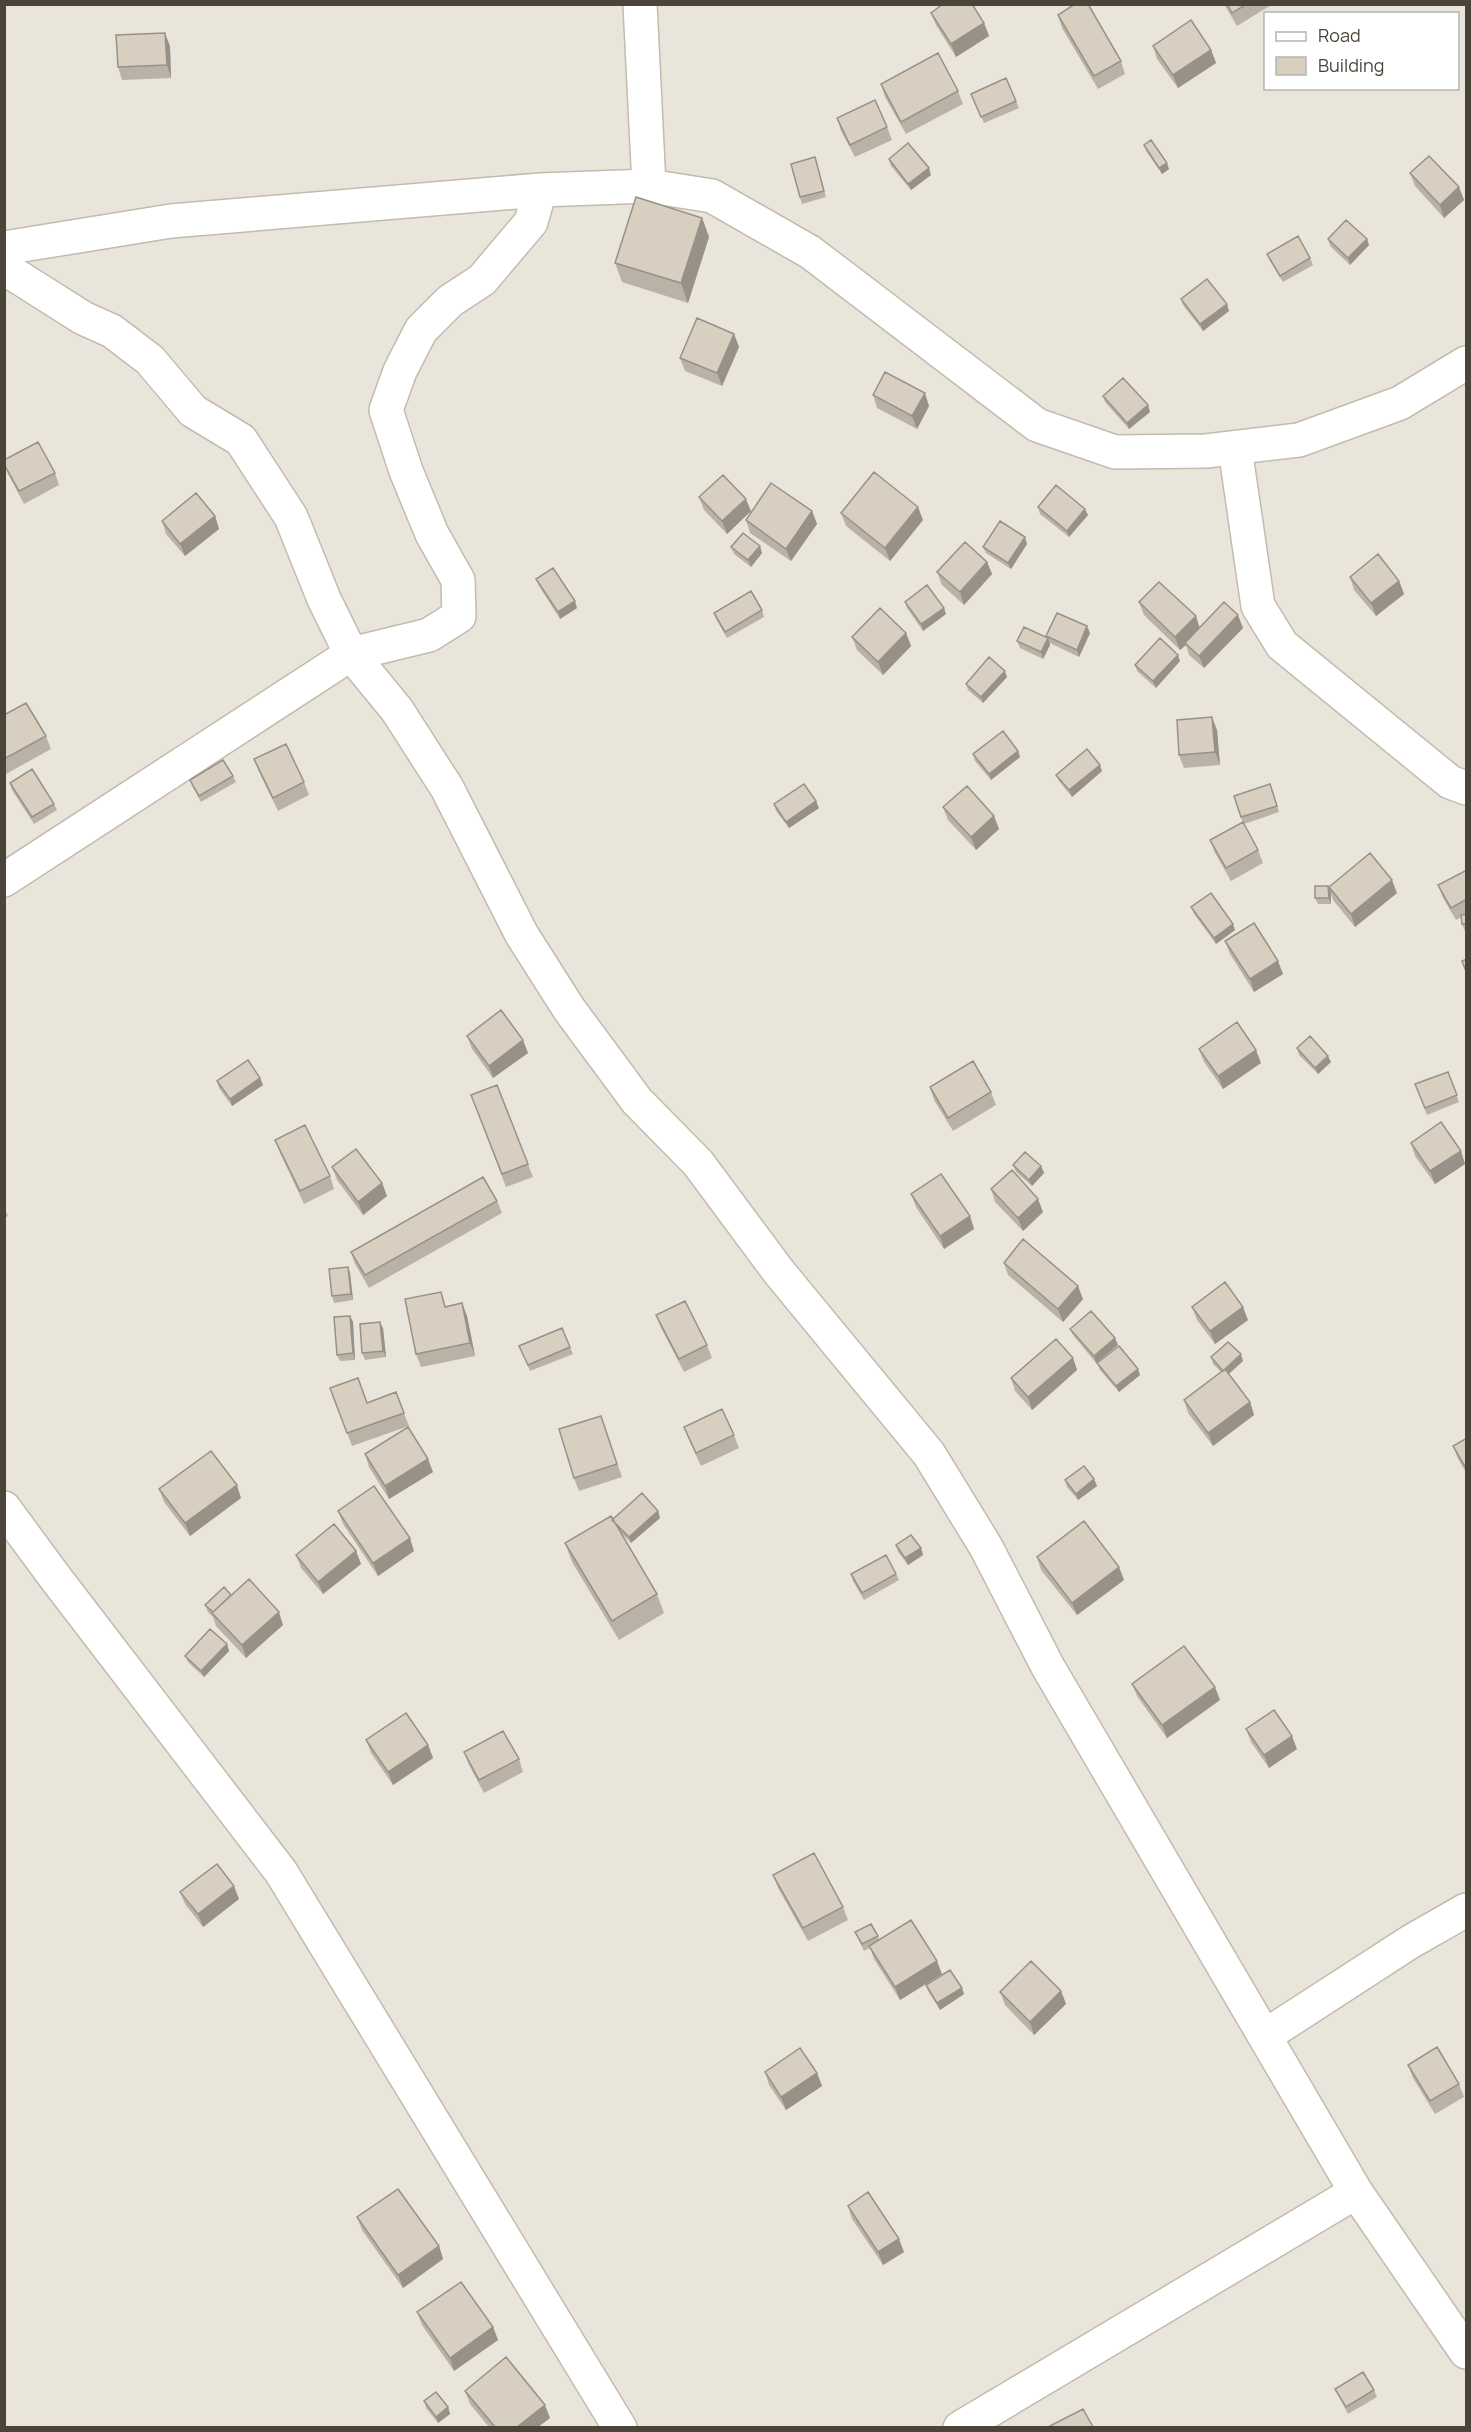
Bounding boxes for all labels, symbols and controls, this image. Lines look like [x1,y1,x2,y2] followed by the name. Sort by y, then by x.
[1264,12,1459,90] legend
[1318,23,1361,47] text: Road
[1318,53,1384,77] text: Building

